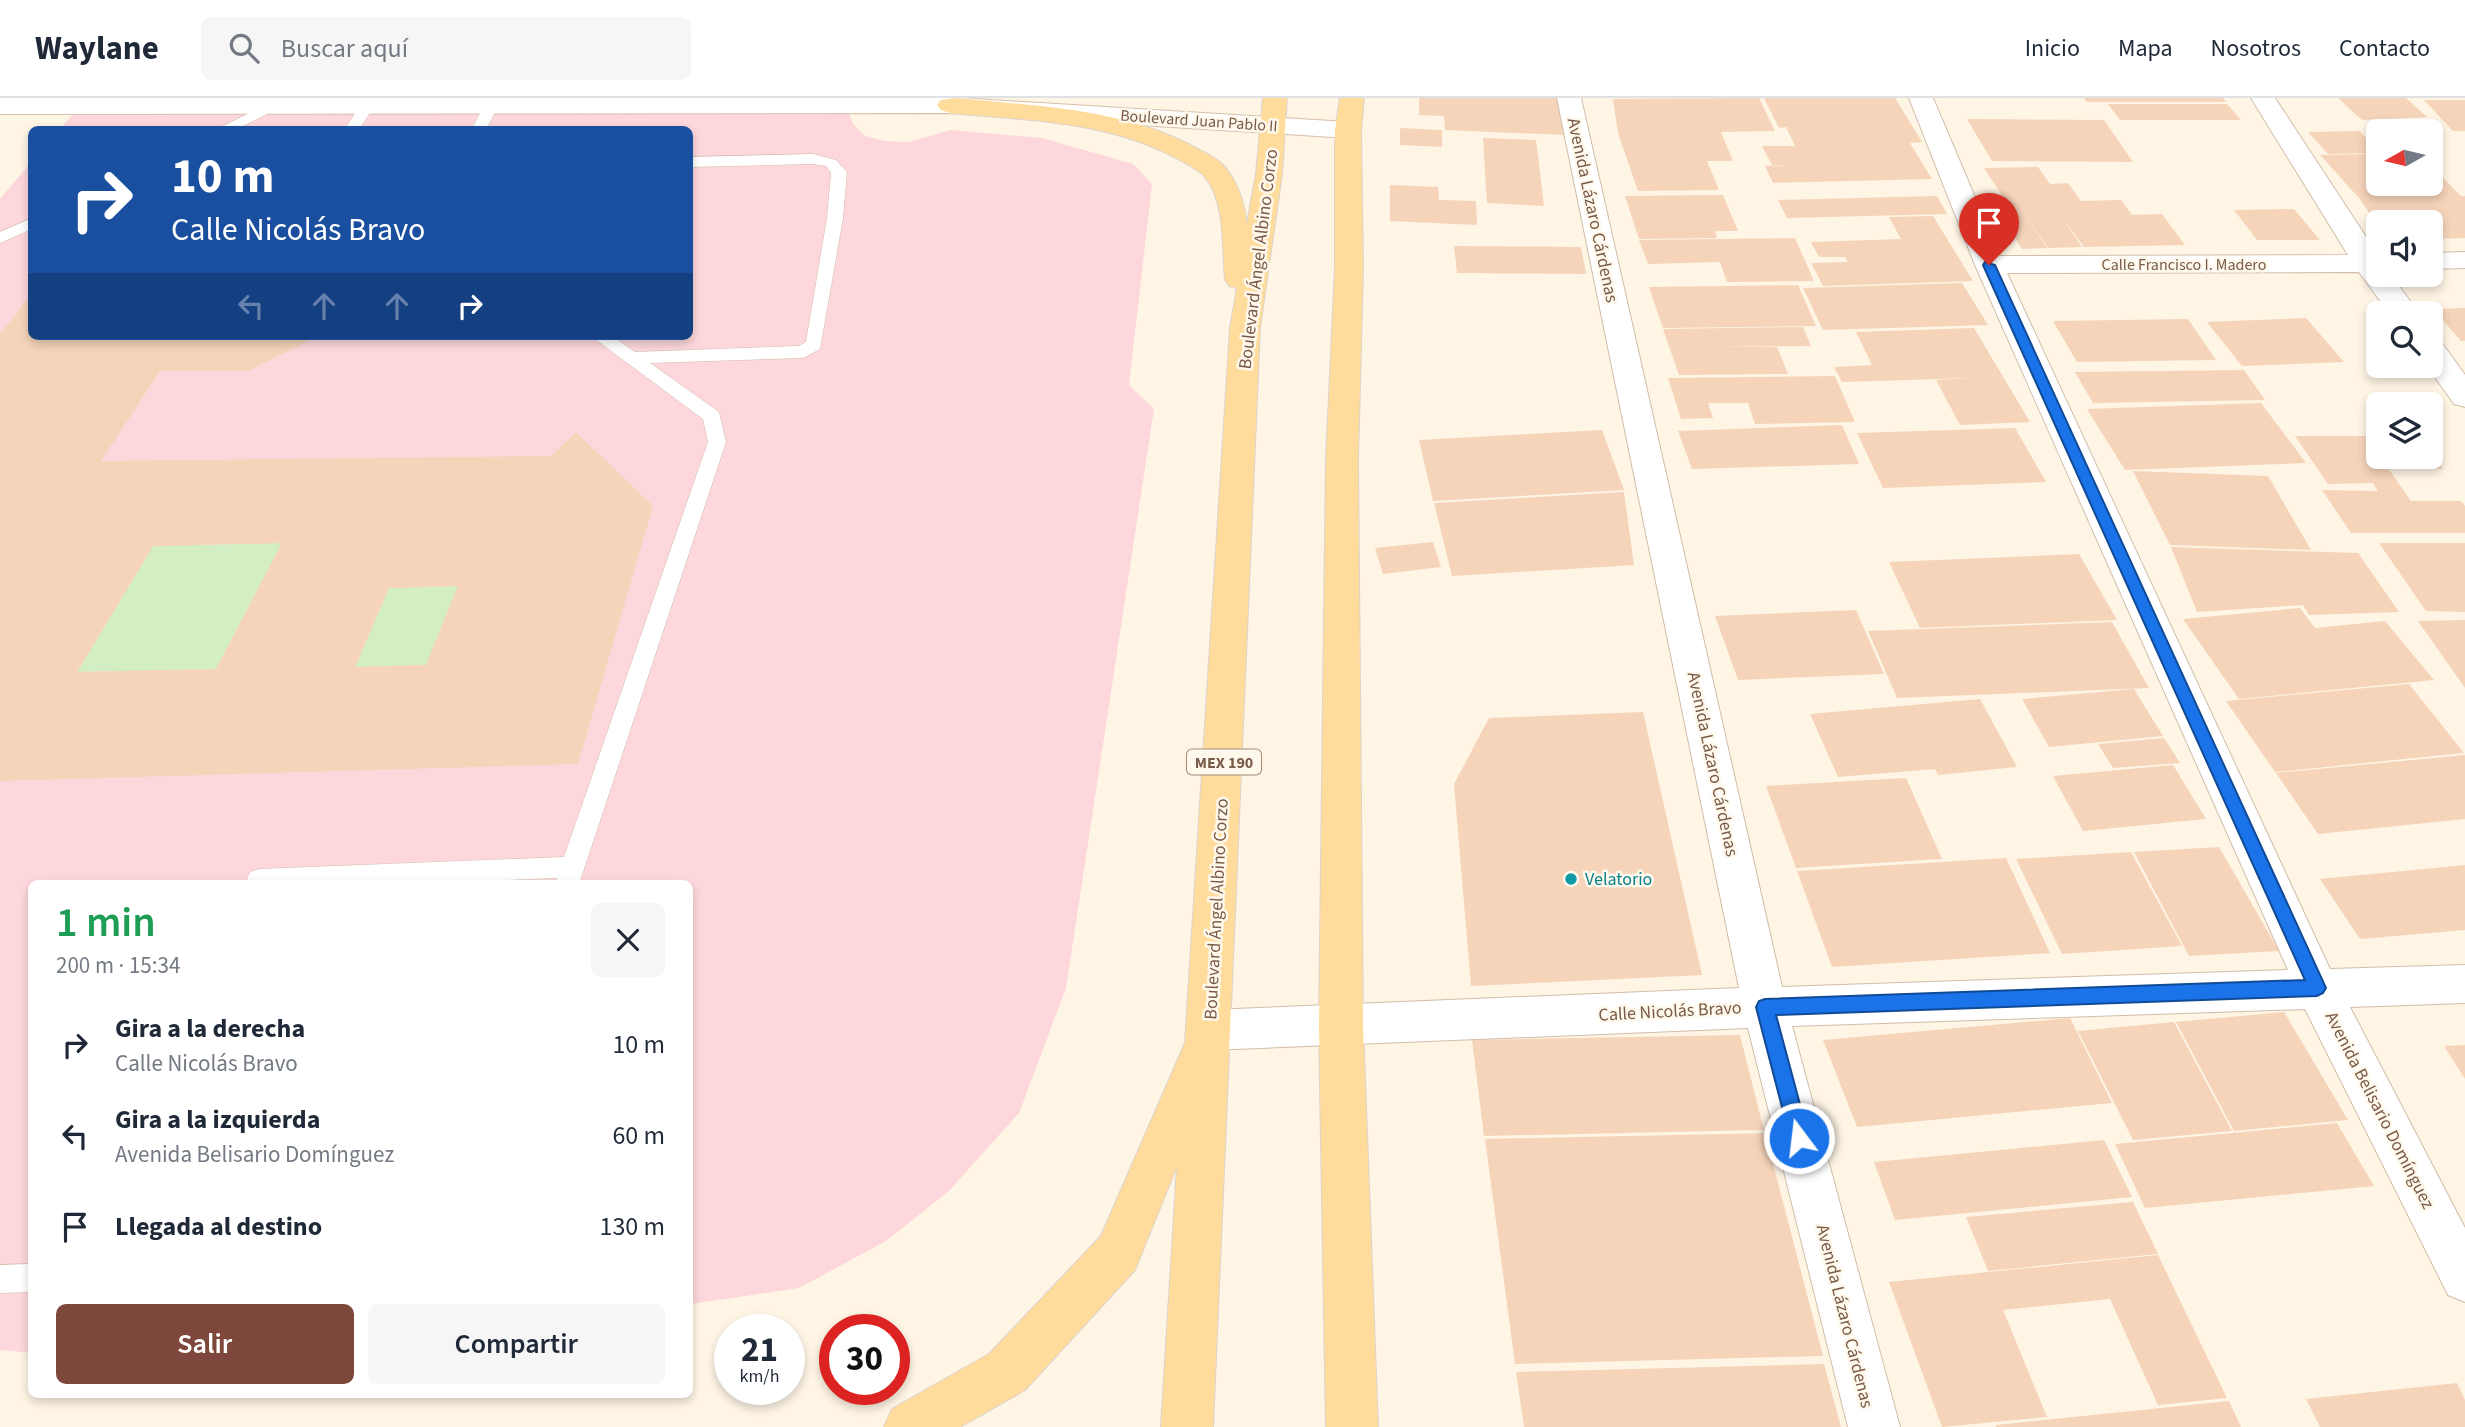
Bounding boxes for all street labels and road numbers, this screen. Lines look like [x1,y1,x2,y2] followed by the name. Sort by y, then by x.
[1120,105,1278,137] street label: Boulevard Juan Pablo II
[1561,115,1624,305] street label: Avenida Lázaro Cárdenas
[1233,148,1284,371] street label: Boulevard Ángel Albino Corzo
[2102,254,2266,276] street label: Calle Francisco I. Madero
[1681,669,1744,859] street label: Avenida Lázaro Cárdenas
[1187,750,1261,775] road number: MEX 190
[1198,798,1235,1020] street label: Boulevard Ángel Albino Corzo
[1598,995,1742,1028] street label: Calle Nicolás Bravo
[2319,1007,2440,1214] street label: Avenida Belisario Domínguez
[1810,1222,1879,1410] street label: Avenida Lázaro Cárdenas

